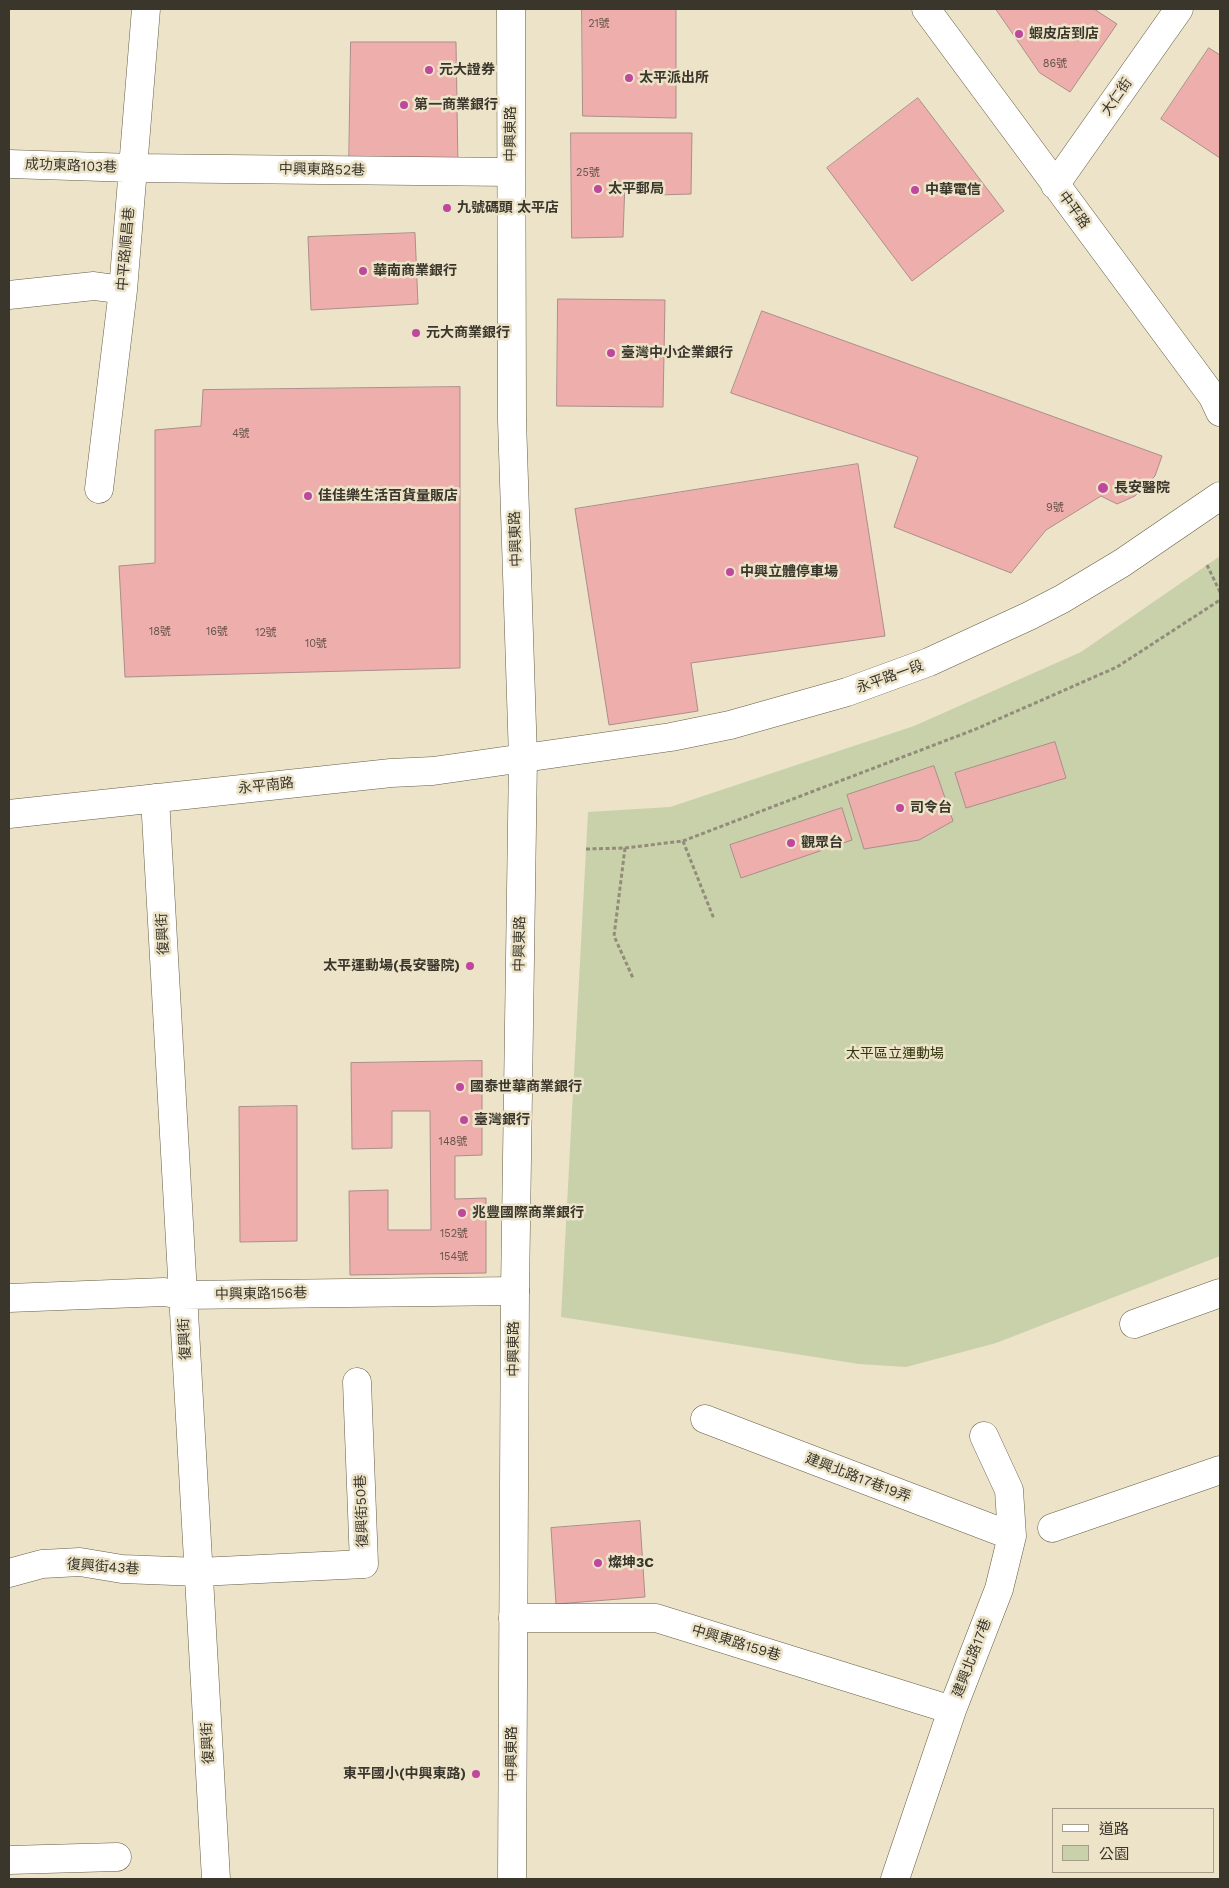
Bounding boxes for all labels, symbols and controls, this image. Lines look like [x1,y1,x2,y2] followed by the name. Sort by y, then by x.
[588,17,610,31] house number: 21號
[1029,26,1099,42] place label: 蝦皮店到店
[1013,28,1025,40] marker: 蝦皮店到店
[1043,57,1067,71] house number: 86號
[439,62,495,78] place label: 元大證券
[423,64,435,76] marker: 元大證券
[639,70,709,86] place label: 太平派出所
[623,72,635,84] marker: 太平派出所
[1098,75,1136,119] street label: 大仁街
[414,97,498,113] place label: 第一商業銀行
[398,99,410,111] marker: 第一商業銀行
[503,106,519,162] street label: 中興東路
[25,156,117,176] street label: 成功東路103巷
[279,161,365,179] street label: 中興東路52巷
[576,166,600,180] house number: 25號
[608,181,664,197] place label: 太平郵局
[925,182,981,198] place label: 中華電信
[592,183,604,195] marker: 太平郵局
[909,184,921,196] marker: 中華電信
[1055,188,1093,232] street label: 中平路
[457,200,559,216] place label: 九號碼頭 太平店
[441,202,453,214] marker: 九號碼頭 太平店
[114,206,138,292] street label: 中平路順昌巷
[373,263,457,279] place label: 華南商業銀行
[357,265,369,277] marker: 華南商業銀行
[426,325,510,341] place label: 元大商業銀行
[410,327,422,339] marker: 元大商業銀行
[621,345,733,361] place label: 臺灣中小企業銀行
[605,347,617,359] marker: 臺灣中小企業銀行
[232,427,250,441] house number: 4號
[1114,480,1170,496] place label: 長安醫院
[1096,481,1110,495] marker: 長安醫院
[318,488,458,504] place label: 佳佳樂生活百貨量販店
[302,490,314,502] marker: 佳佳樂生活百貨量販店
[1046,501,1064,515] house number: 9號
[507,511,525,567] street label: 中興東路
[740,564,838,580] place label: 中興立體停車場
[724,566,736,578] marker: 中興立體停車場
[149,625,171,639] house number: 18號
[206,625,228,639] house number: 16號
[255,626,277,640] house number: 12號
[305,637,327,651] house number: 10號
[854,657,926,697] street label: 永平路一段
[237,775,295,797] street label: 永平南路
[910,800,952,816] place label: 司令台
[894,802,906,814] marker: 司令台
[801,835,843,851] place label: 觀眾台
[785,837,797,849] marker: 觀眾台
[154,913,172,955] street label: 復興街
[511,916,529,972] street label: 中興東路
[323,958,460,974] place label: 太平運動場(長安醫院)
[464,960,476,972] marker: 太平運動場(長安醫院)
[846,1046,944,1062] park label: 太平區立運動場
[470,1079,582,1095] place label: 國泰世華商業銀行
[454,1081,466,1093] marker: 國泰世華商業銀行
[474,1112,530,1128] place label: 臺灣銀行
[458,1114,470,1126] marker: 臺灣銀行
[439,1135,467,1149] house number: 148號
[472,1205,584,1221] place label: 兆豐國際商業銀行
[456,1207,468,1219] marker: 兆豐國際商業銀行
[440,1227,468,1241] house number: 152號
[440,1250,468,1264] house number: 154號
[215,1285,307,1303] street label: 中興東路156巷
[176,1318,194,1360] street label: 復興街
[506,1321,522,1377] street label: 中興東路
[803,1450,913,1506] street label: 建興北路17巷19弄
[352,1474,372,1548] street label: 復興街50巷
[608,1555,654,1571] place label: 燦坤3C
[66,1556,140,1578] street label: 復興街43巷
[592,1557,604,1569] marker: 燦坤3C
[949,1616,995,1700] street label: 建興北路17巷
[689,1621,783,1665] street label: 中興東路159巷
[199,1722,217,1764] street label: 復興街
[504,1726,520,1782] street label: 中興東路
[343,1766,466,1782] place label: 東平國小(中興東路)
[470,1768,482,1780] marker: 東平國小(中興東路)
[1052,1808,1214,1873] legend
[1099,1820,1129,1838] text: 道路
[1099,1845,1129,1863] text: 公園

